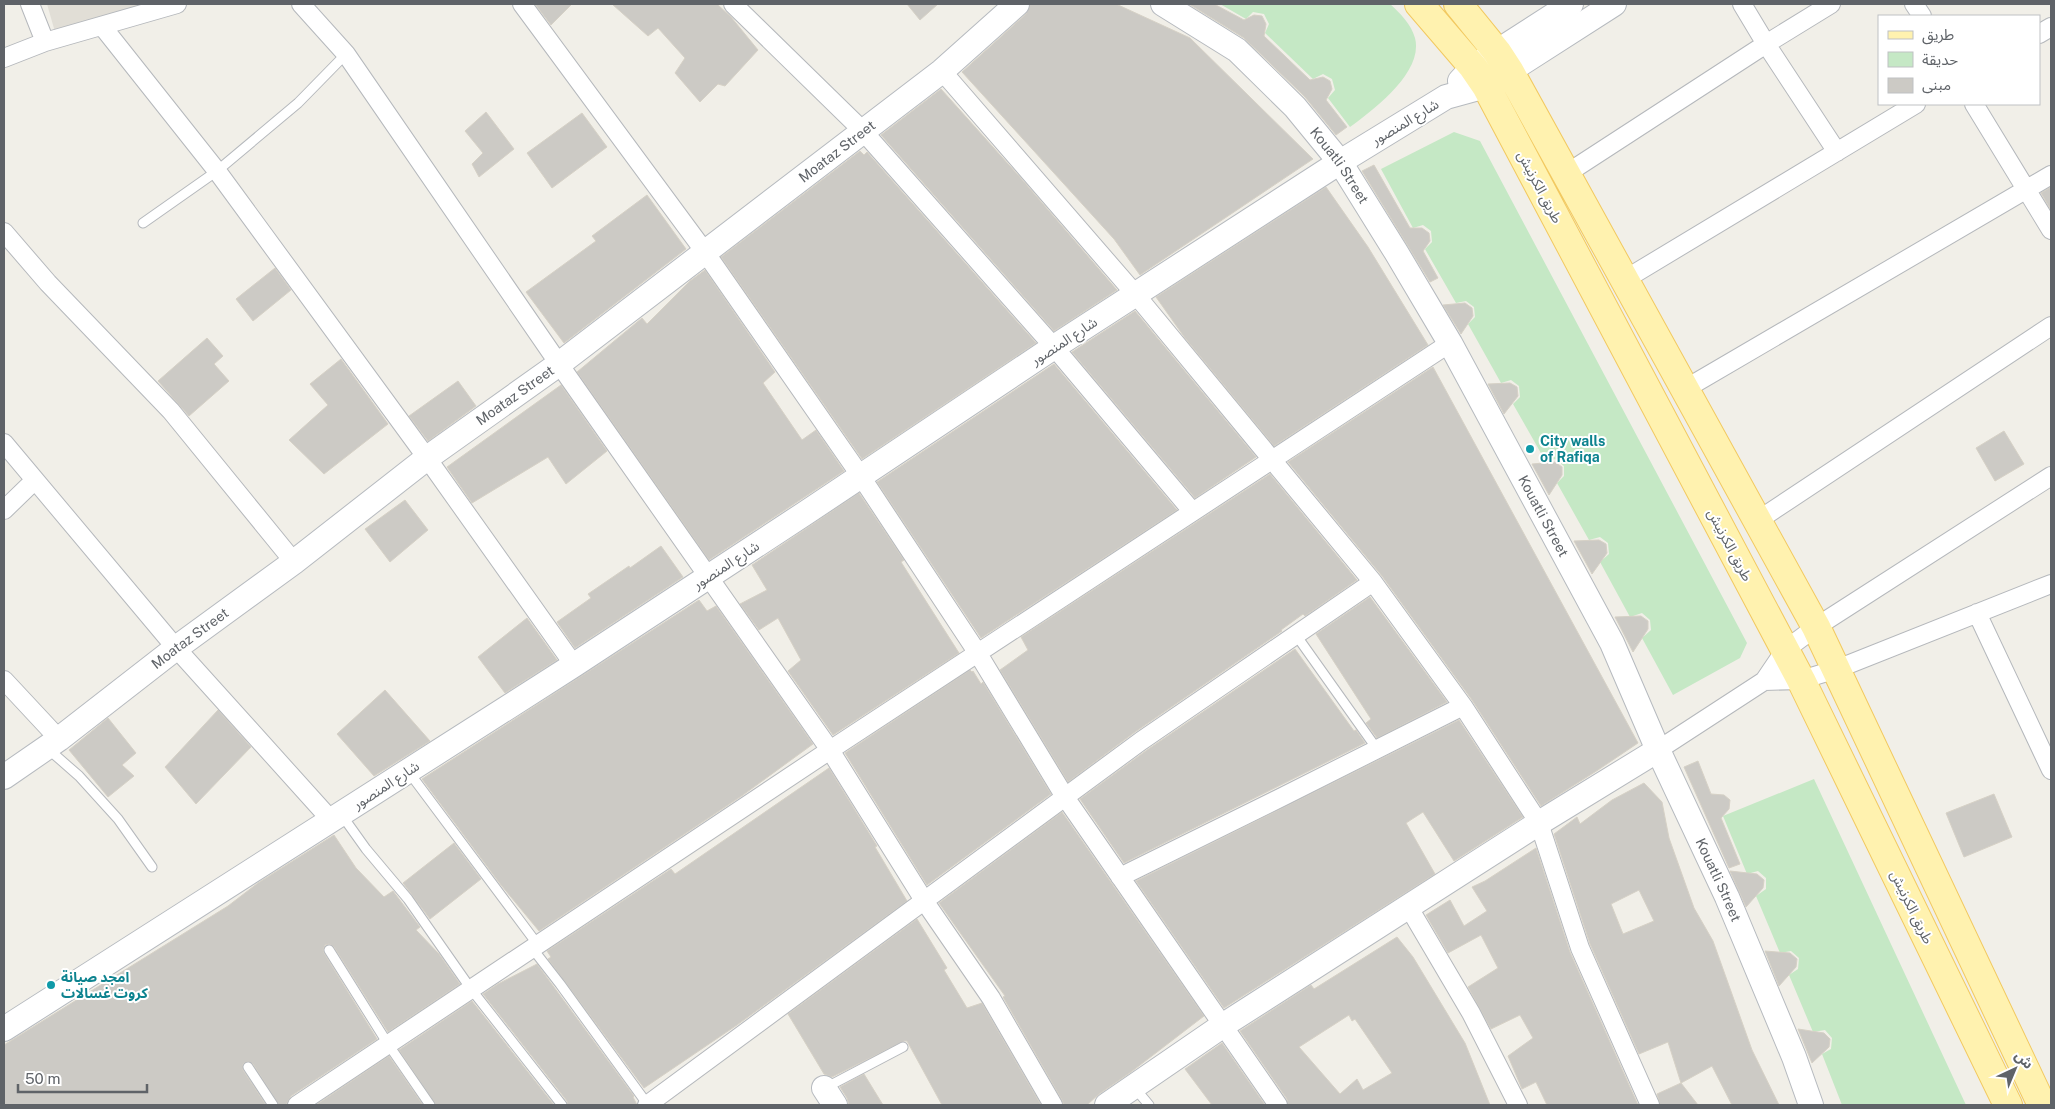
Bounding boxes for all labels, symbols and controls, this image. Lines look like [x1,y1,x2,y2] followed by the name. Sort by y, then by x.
[1878,15,2040,105] legend
[1922,26,1954,45] text: طريق
[1922,51,1958,68] text: حديقة
[1922,76,1951,94] text: مبنى
[1368,96,1443,151] street label: شارع المنصور
[796,117,878,186] street label: Moataz Street
[1307,124,1372,207] street label: Kouatli Street
[1513,148,1566,227] street label: طريق الكرنيش
[1027,314,1102,371] street label: شارع المنصور
[473,362,557,428] street label: Moataz Street
[1540,433,1605,465] place label: City walls of Rafiqa
[1524,443,1536,455] marker: City walls of Rafiqa
[1515,473,1572,559] street label: Kouatli Street
[1703,506,1756,585] street label: طريق الكرنيش
[689,538,764,595] street label: شارع المنصور
[148,605,231,672] street label: Moataz Street
[349,758,424,815] street label: شارع المنصور
[1692,835,1744,924] street label: Kouatli Street
[1886,868,1937,947] street label: طريق الكرنيش
[61,969,148,1002] place label: امجد صيانة كروت غسالات
[45,979,57,991] marker: امجد صيانة كروت غسالات
[1990,1044,2040,1094] north arrow
[2012,1047,2036,1072] text: ش
[18,1062,146,1094] scale bar
[25,1070,60,1087] text: 50 m

